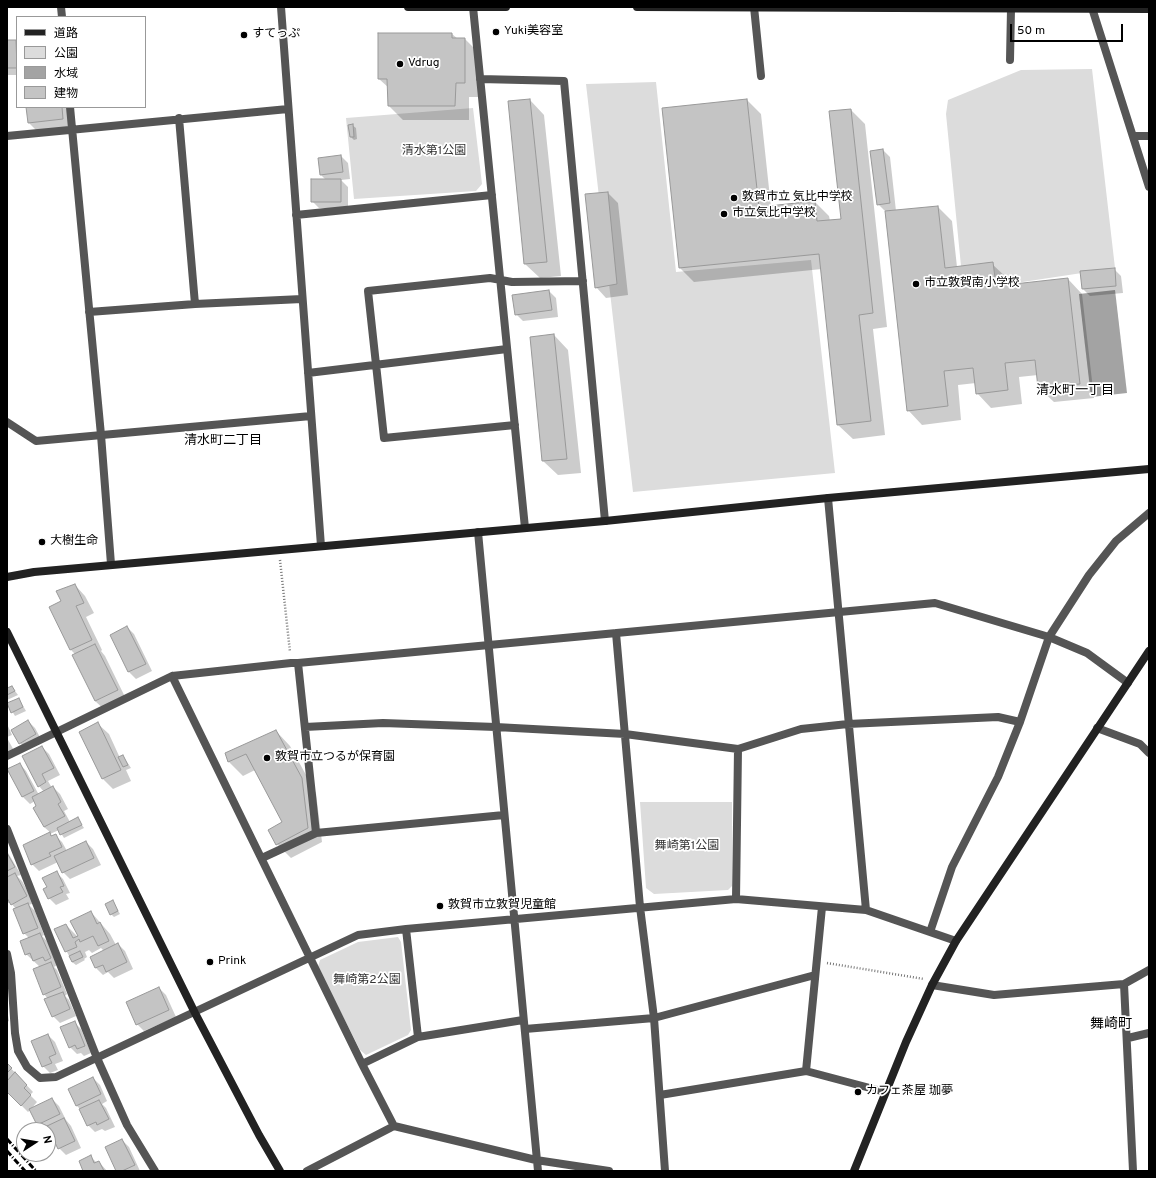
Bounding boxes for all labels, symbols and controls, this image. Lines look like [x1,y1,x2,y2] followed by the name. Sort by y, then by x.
[16,16,146,108] legend
[1012,16,1125,42] scale bar
[1017,23,1045,39] text: 50 m
[504,25,563,39] place label: Yuki美容室
[54,26,78,42] text: 道路
[491,27,501,37] marker: Yuki美容室
[252,28,300,42] place label: すてっぷ
[239,30,249,40] marker: すてっぷ
[54,46,78,62] text: 公園
[408,57,439,71] place label: Vdrug
[395,59,405,69] marker: Vdrug
[54,66,78,82] text: 水域
[54,86,78,102] text: 建物
[402,145,466,159] park label: 清水第1公園
[742,191,853,205] place label: 敦賀市立 気比中学校
[729,193,739,203] marker: 敦賀市立 気比中学校
[732,207,816,221] place label: 市立気比中学校
[719,209,729,219] marker: 市立気比中学校
[924,277,1020,291] place label: 市立敦賀南小学校
[911,279,921,289] marker: 市立敦賀南小学校
[1036,383,1114,399] district label: 清水町一丁目
[184,433,262,449] district label: 清水町二丁目
[50,535,98,549] place label: 大樹生命
[37,537,47,547] marker: 大樹生命
[275,751,395,765] place label: 敦賀市立つるが保育園
[262,753,272,763] marker: 敦賀市立つるが保育園
[655,840,719,854] park label: 舞崎第1公園
[448,899,556,913] place label: 敦賀市立敦賀児童館
[435,901,445,911] marker: 敦賀市立敦賀児童館
[218,955,246,969] place label: Prink
[205,957,215,967] marker: Prink
[333,974,401,988] park label: 舞崎第2公園
[1090,1017,1132,1033] district label: 舞崎町
[866,1085,953,1099] place label: カフェ茶屋 珈夢
[853,1087,863,1097] marker: カフェ茶屋 珈夢
[16,1122,56,1162] north arrow
[39,1134,54,1145] text: N

